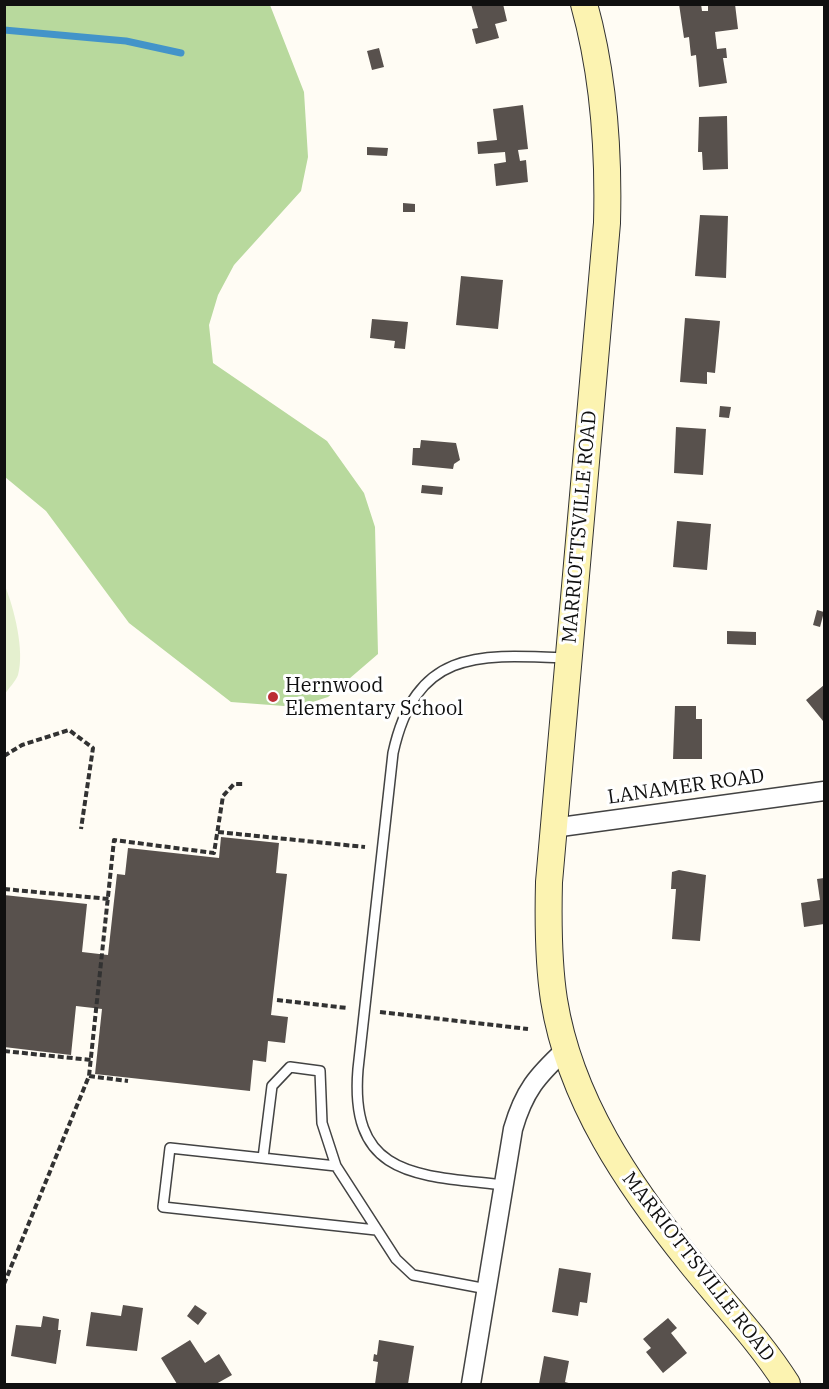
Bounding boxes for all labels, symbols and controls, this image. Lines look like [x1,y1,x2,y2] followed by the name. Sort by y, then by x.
[558,410,602,644] street label: MARRIOTTSVILLE ROAD
[285,674,463,721] place label: Hernwood Elementary School
[266,690,280,704] marker: Hernwood Elementary School
[606,764,766,810] street label: LANAMER ROAD
[617,1168,779,1366] street label: MARRIOTTSVILLE ROAD

